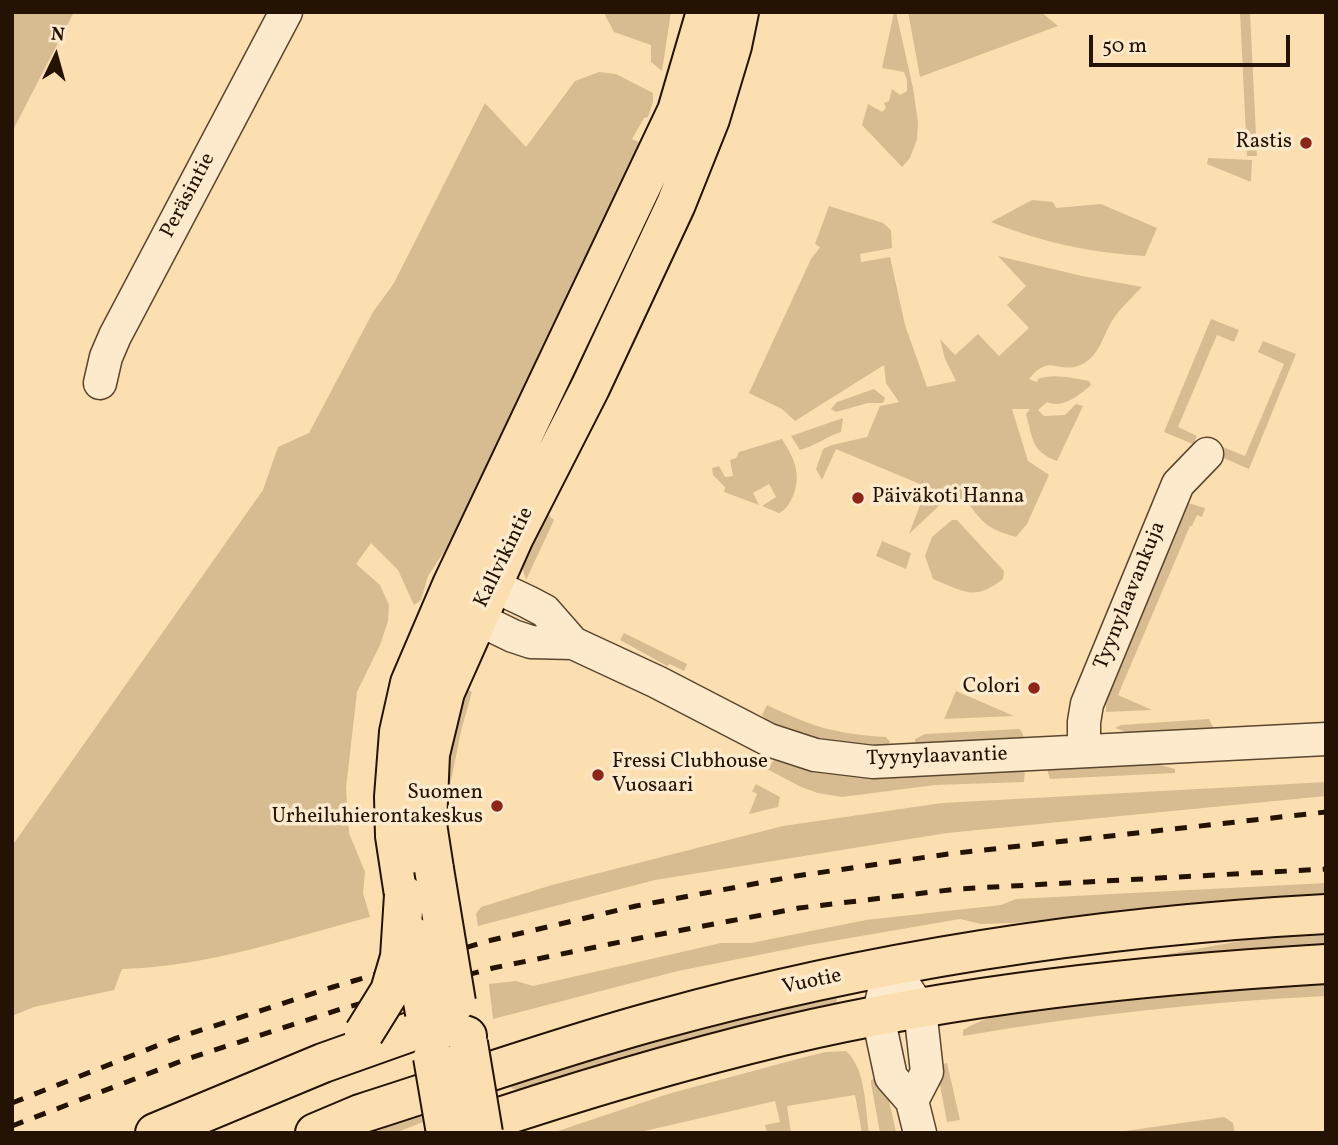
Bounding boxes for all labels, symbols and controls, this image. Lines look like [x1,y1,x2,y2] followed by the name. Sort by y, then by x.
[21,21,91,91] north arrow
[1093,21,1294,65] scale bar
[50,22,66,49] text: N
[1102,32,1147,61] text: 50 m
[1236,130,1292,156] place label: Rastis
[1298,135,1314,151] marker: Rastis
[156,149,222,243] street label: Peräsintie
[872,485,1025,511] place label: Päiväkoti Hanna
[850,490,866,506] marker: Päiväkoti Hanna
[470,504,540,612] street label: Kallvikintie
[1090,518,1172,674] street label: Tyynylaavankuja
[963,675,1020,701] place label: Colori
[1026,680,1042,696] marker: Colori
[866,743,1008,773] street label: Tyynylaavantie
[612,750,768,800] place label: Fressi Clubhouse Vuosaari
[590,767,606,783] marker: Fressi Clubhouse Vuosaari
[272,781,483,831] place label: Suomen Urheiluhierontakeskus
[489,798,505,814] marker: Suomen Urheiluhierontakeskus
[780,964,844,1002] street label: Vuotie

